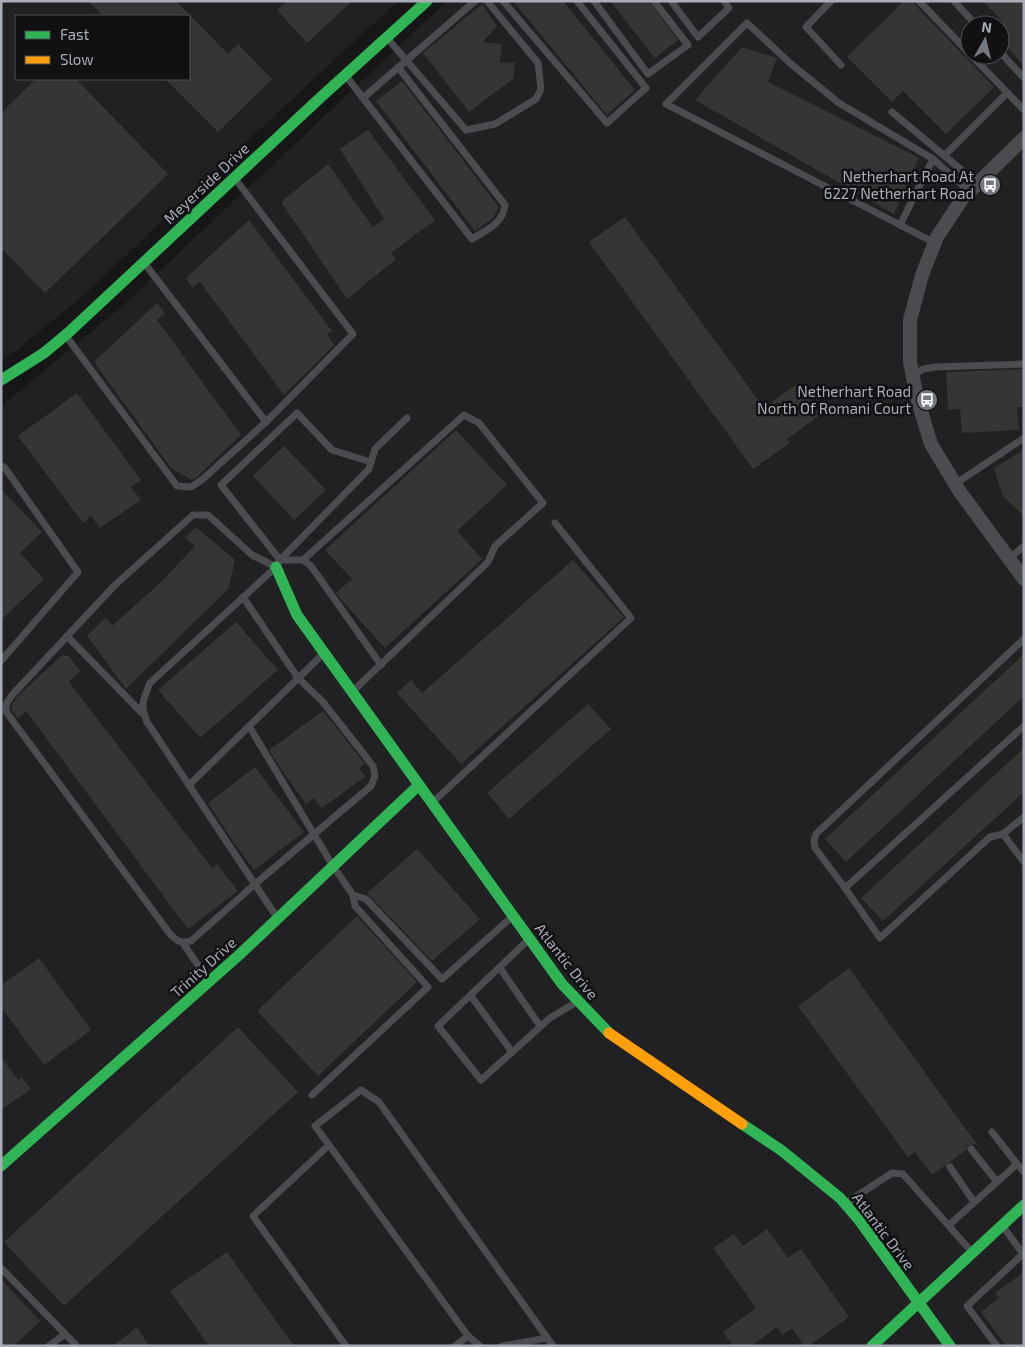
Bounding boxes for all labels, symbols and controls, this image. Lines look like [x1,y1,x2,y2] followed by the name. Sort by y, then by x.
[15,15,190,80] legend
[960,15,1010,65] north arrow
[981,18,993,36] text: N
[60,25,90,43] text: Fast
[60,50,94,68] text: Slow
[160,139,252,227] street label: Meyerside Drive
[824,167,974,202] place label: Netherhart Road At 6227 Netherhart Road
[978,173,1002,197] bus stop icon: Netherhart Road At 6227 Netherhart Road
[757,382,911,417] place label: Netherhart Road North Of Romani Court
[915,388,939,412] bus stop icon: Netherhart Road North Of Romani Court
[532,919,602,1003] street label: Atlantic Drive
[167,933,239,1001] street label: Trinity Drive
[849,1189,919,1273] street label: Atlantic Drive

